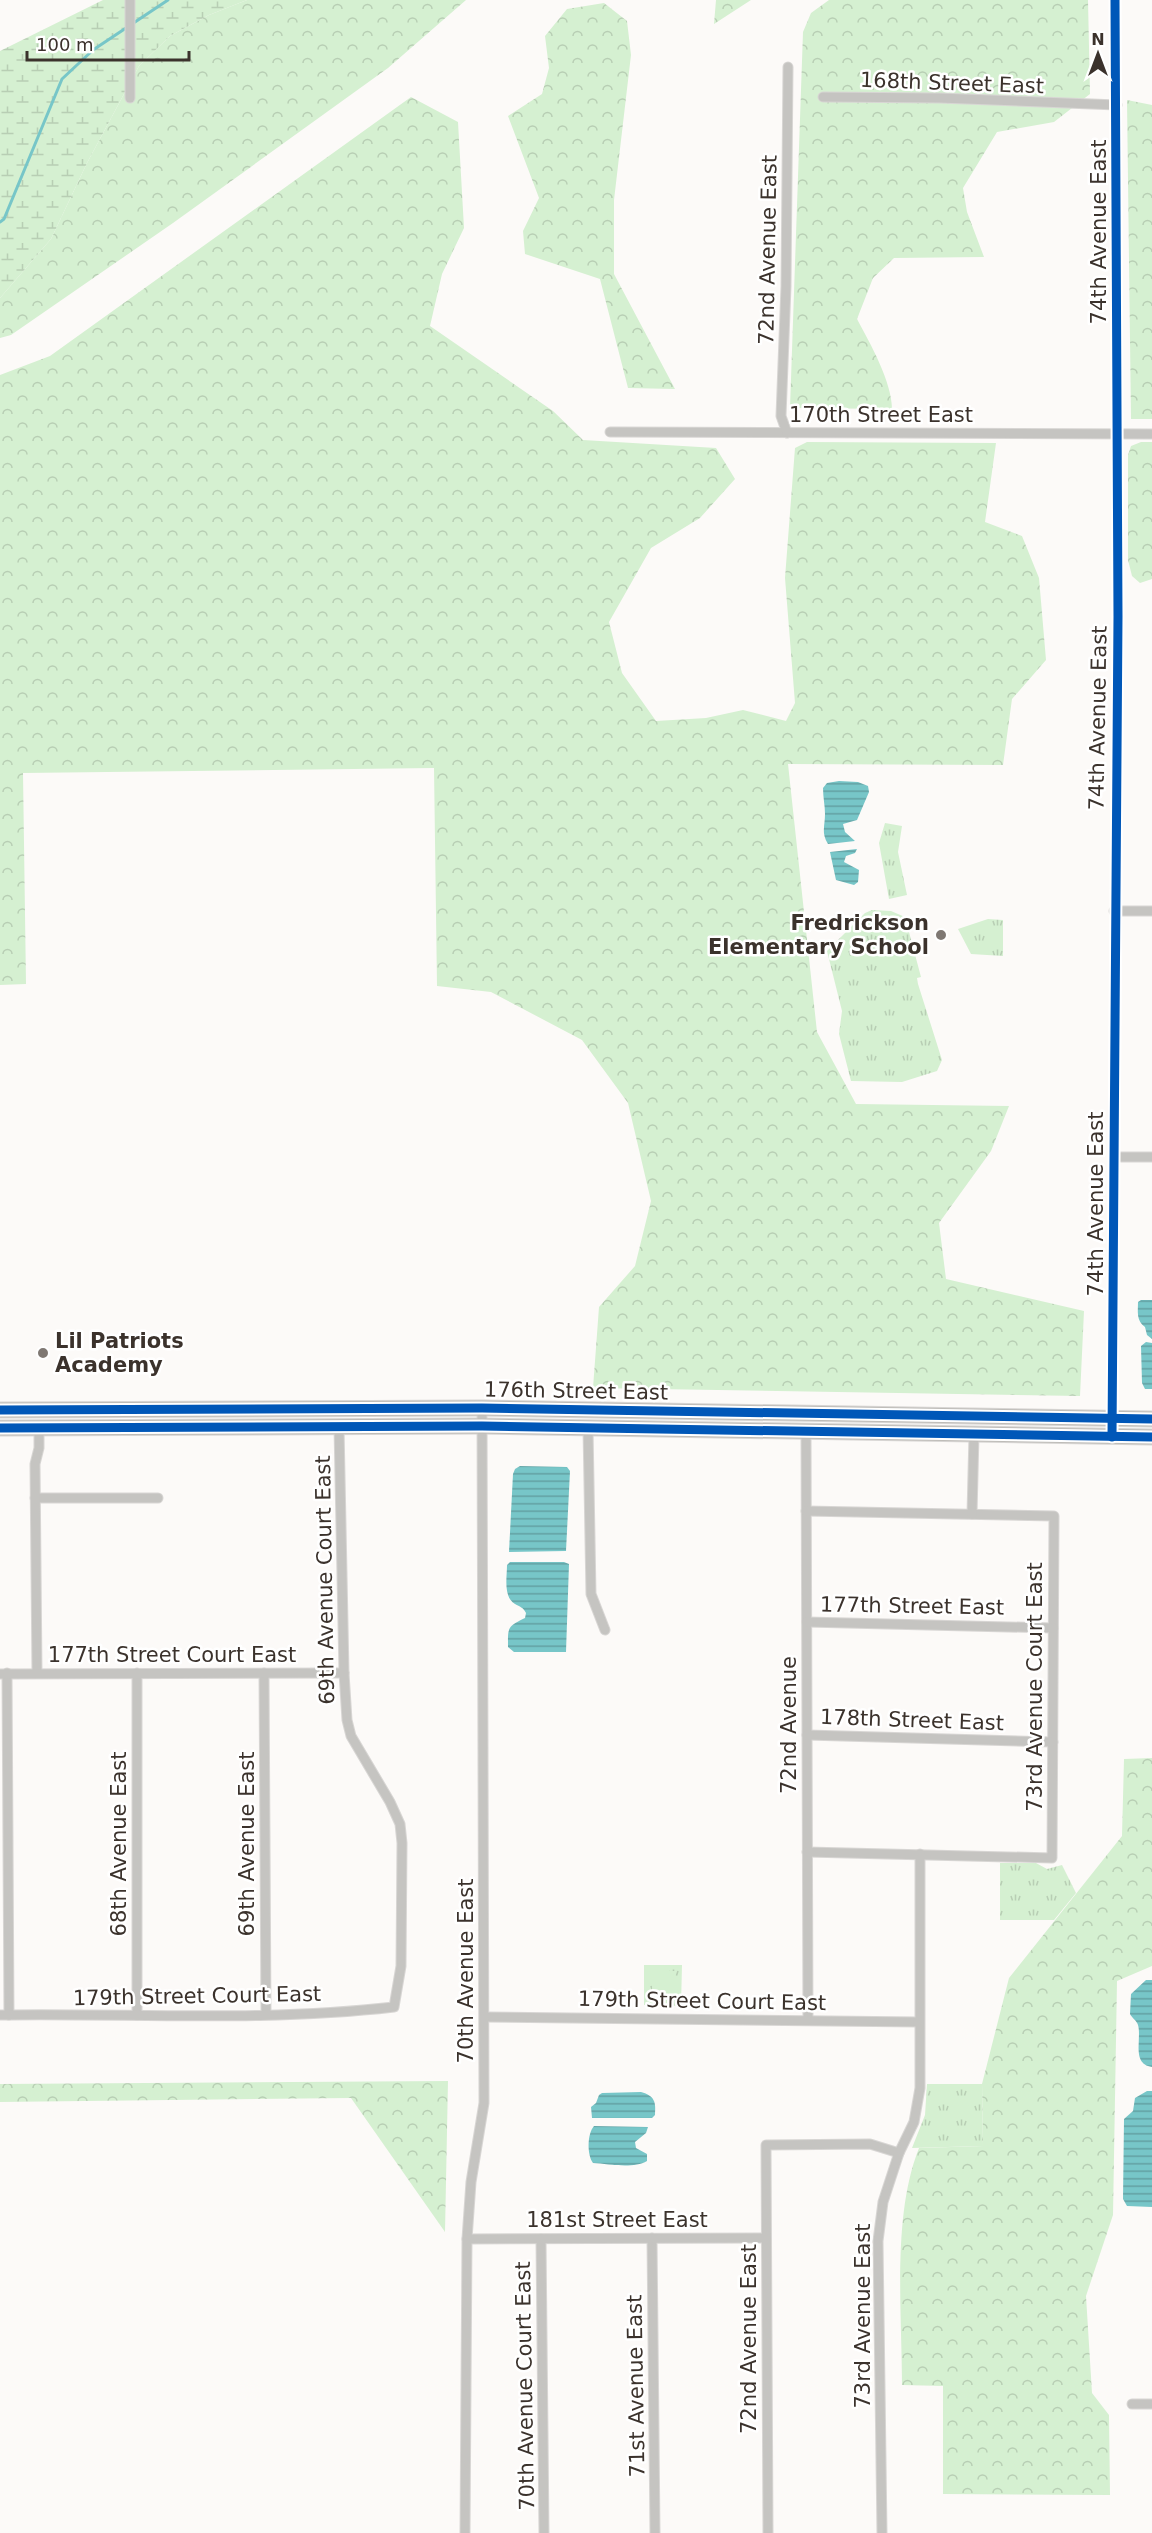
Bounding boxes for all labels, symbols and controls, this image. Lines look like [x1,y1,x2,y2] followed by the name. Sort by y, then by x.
[27,24,189,62] scale bar
[1068,24,1128,84] north arrow
[1091,30,1105,49] text: N
[36,34,94,55] text: 100 m
[860,68,1044,98] street label: 168th Street East
[1087,140,1111,324] street label: 74th Avenue East
[754,155,782,345] street label: 72nd Avenue East
[789,403,973,427] street label: 170th Street East
[1084,625,1112,811] street label: 74th Avenue East
[708,911,929,959] place label: Fredrickson Elementary School
[934,928,948,942] marker: Fredrickson Elementary School
[1084,1112,1108,1296] street label: 74th Avenue East
[55,1329,184,1377] place label: Lil Patriots Academy
[36,1346,50,1360] marker: Lil Patriots Academy
[484,1377,668,1405] street label: 176th Street East
[311,1455,339,1705] street label: 69th Avenue Court East
[1023,1562,1047,1812] street label: 73rd Avenue Court East
[820,1592,1004,1620] street label: 177th Street East
[48,1643,296,1667] street label: 177th Street Court East
[777,1656,801,1794] street label: 72nd Avenue
[820,1705,1004,1735] street label: 178th Street East
[107,1752,131,1936] street label: 68th Avenue East
[235,1752,259,1936] street label: 69th Avenue East
[454,1879,478,2063] street label: 70th Avenue East
[73,1982,321,2010] street label: 179th Street Court East
[578,1987,826,2015] street label: 179th Street Court East
[526,2208,708,2232] street label: 181st Street East
[851,2223,875,2409] street label: 73rd Avenue East
[737,2244,761,2434] street label: 72nd Avenue East
[511,2261,539,2511] street label: 70th Avenue Court East
[622,2295,650,2477] street label: 71st Avenue East

